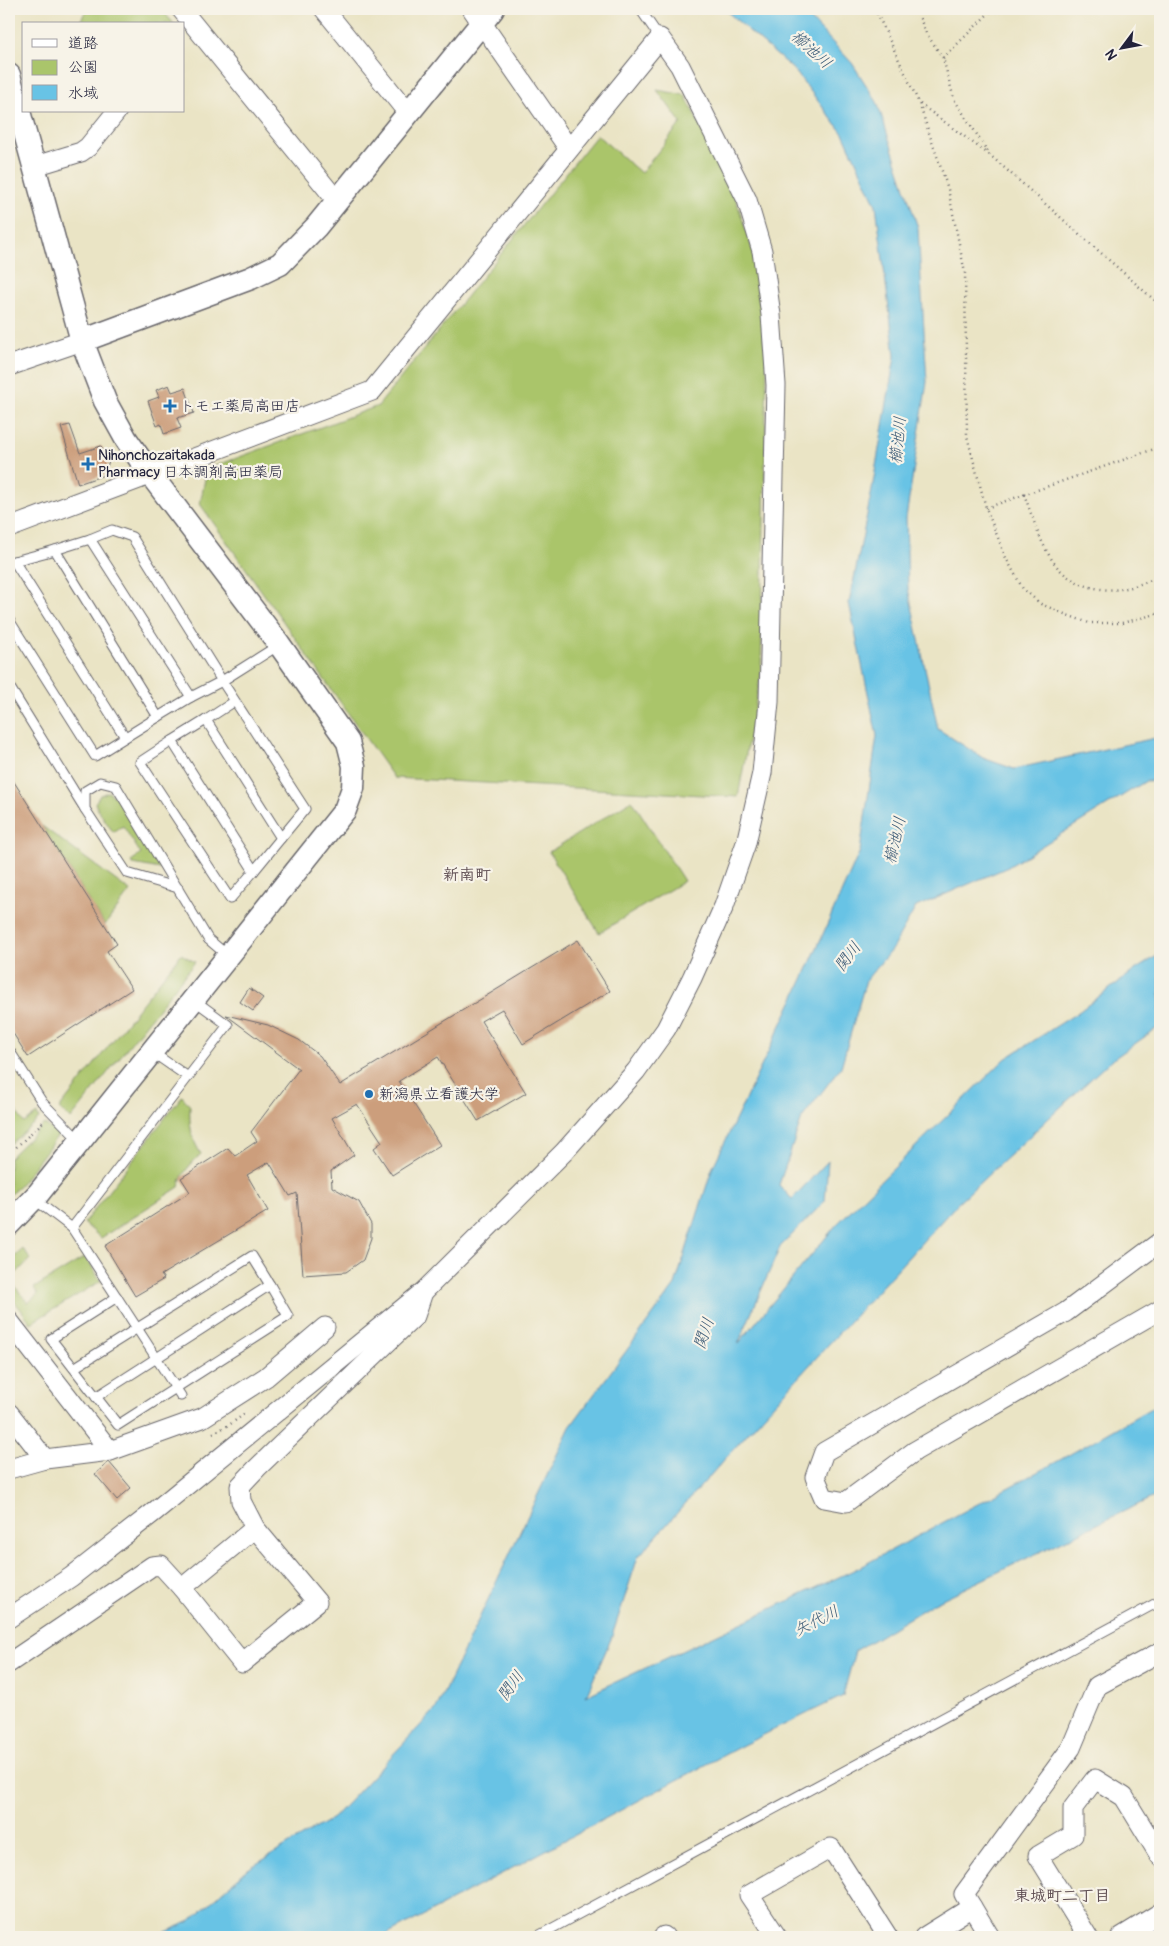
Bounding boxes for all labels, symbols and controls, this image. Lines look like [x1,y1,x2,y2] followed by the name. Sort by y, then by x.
[22,22,185,112] legend
[1096,22,1146,72] north arrow
[787,26,836,73] water label: 櫛池川
[68,34,98,53] text: 道路
[1102,46,1121,63] text: N
[68,58,98,77] text: 公園
[68,84,98,103] text: 水域
[180,397,300,416] place label: トモエ薬局高田店
[164,400,176,412] marker: トモエ薬局高田店
[886,415,910,465] water label: 櫛池川
[98,446,283,482] place label: Nihonchozaitakada Pharmacy 日本調剤高田薬局
[82,458,94,470] marker: Nihonchozaitakada Pharmacy 日本調剤高田薬局
[880,815,910,866] water label: 櫛池川
[443,865,491,885] district label: 新南町
[830,938,866,975] water label: 関川
[379,1085,499,1104] place label: 新潟県立看護大学
[363,1088,375,1100] marker: 新潟県立看護大学
[689,1315,719,1352] water label: 関川
[791,1601,842,1641] water label: 矢代川
[493,1667,528,1704] water label: 関川
[1014,1886,1110,1906] district label: 東城町二丁目

